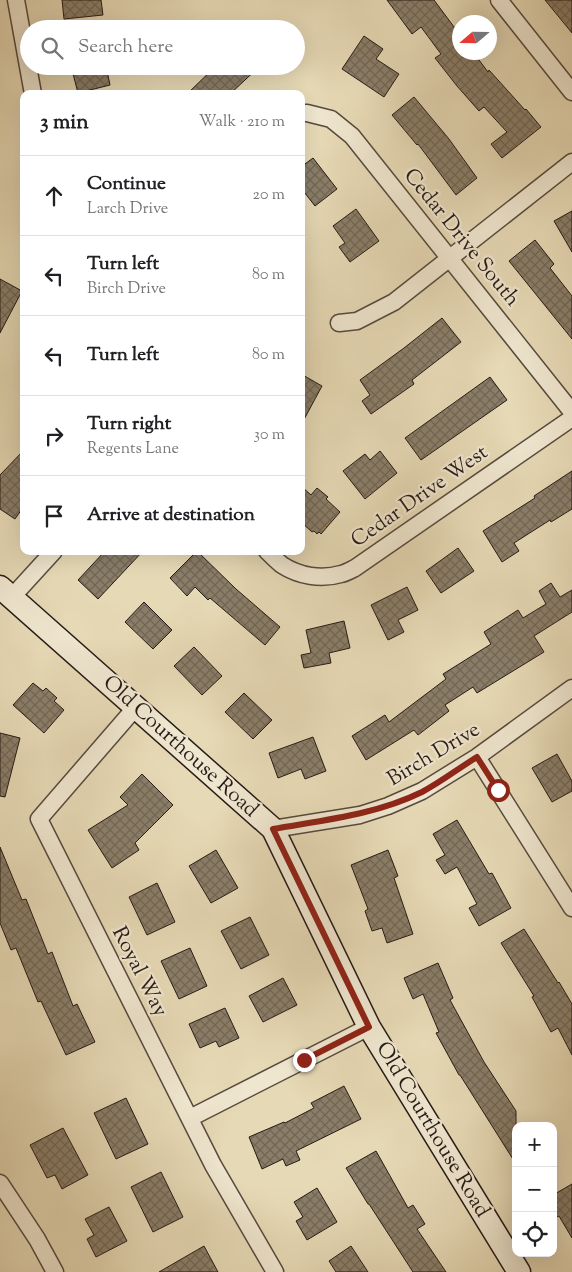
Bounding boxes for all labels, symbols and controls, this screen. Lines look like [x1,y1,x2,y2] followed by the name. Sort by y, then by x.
[452,15,497,60] north arrow
[20,20,305,75] search box
[38,34,66,62] icon: search
[78,34,173,61] text: Search here
[40,108,89,138] text: 3 min
[199,111,285,134] text: Walk · 210 m
[396,162,526,314] street label: Cedar Drive South
[87,171,166,198] text: Continue
[40,182,68,210] icon: ahead
[252,184,285,207] text: 20 m
[87,198,168,221] text: Larch Drive
[87,251,159,278] text: Turn left
[40,262,68,290] icon: left
[252,264,285,287] text: 80 m
[87,278,166,301] text: Birch Drive
[40,342,68,370] icon: left
[87,342,159,369] text: Turn left
[252,344,285,367] text: 80 m
[87,411,171,438] text: Turn right
[40,422,68,450] icon: right
[254,424,285,447] text: 30 m
[87,438,179,461] text: Regents Lane
[345,438,495,556] street label: Cedar Drive West
[40,502,68,530] icon: arrive
[87,502,255,529] text: Arrive at destination
[96,669,265,825] street label: Old Courthouse Road
[382,715,486,795] street label: Birch Drive
[487,779,510,802] route start
[103,922,175,1023] street label: Royal Way
[368,1036,497,1224] street label: Old Courthouse Road
[293,1049,316,1072] route end
[512,1122,557,1257] map controls
[512,1122,557,1167] button: +
[512,1167,557,1212] button: −
[512,1212,557,1257] button: locate

